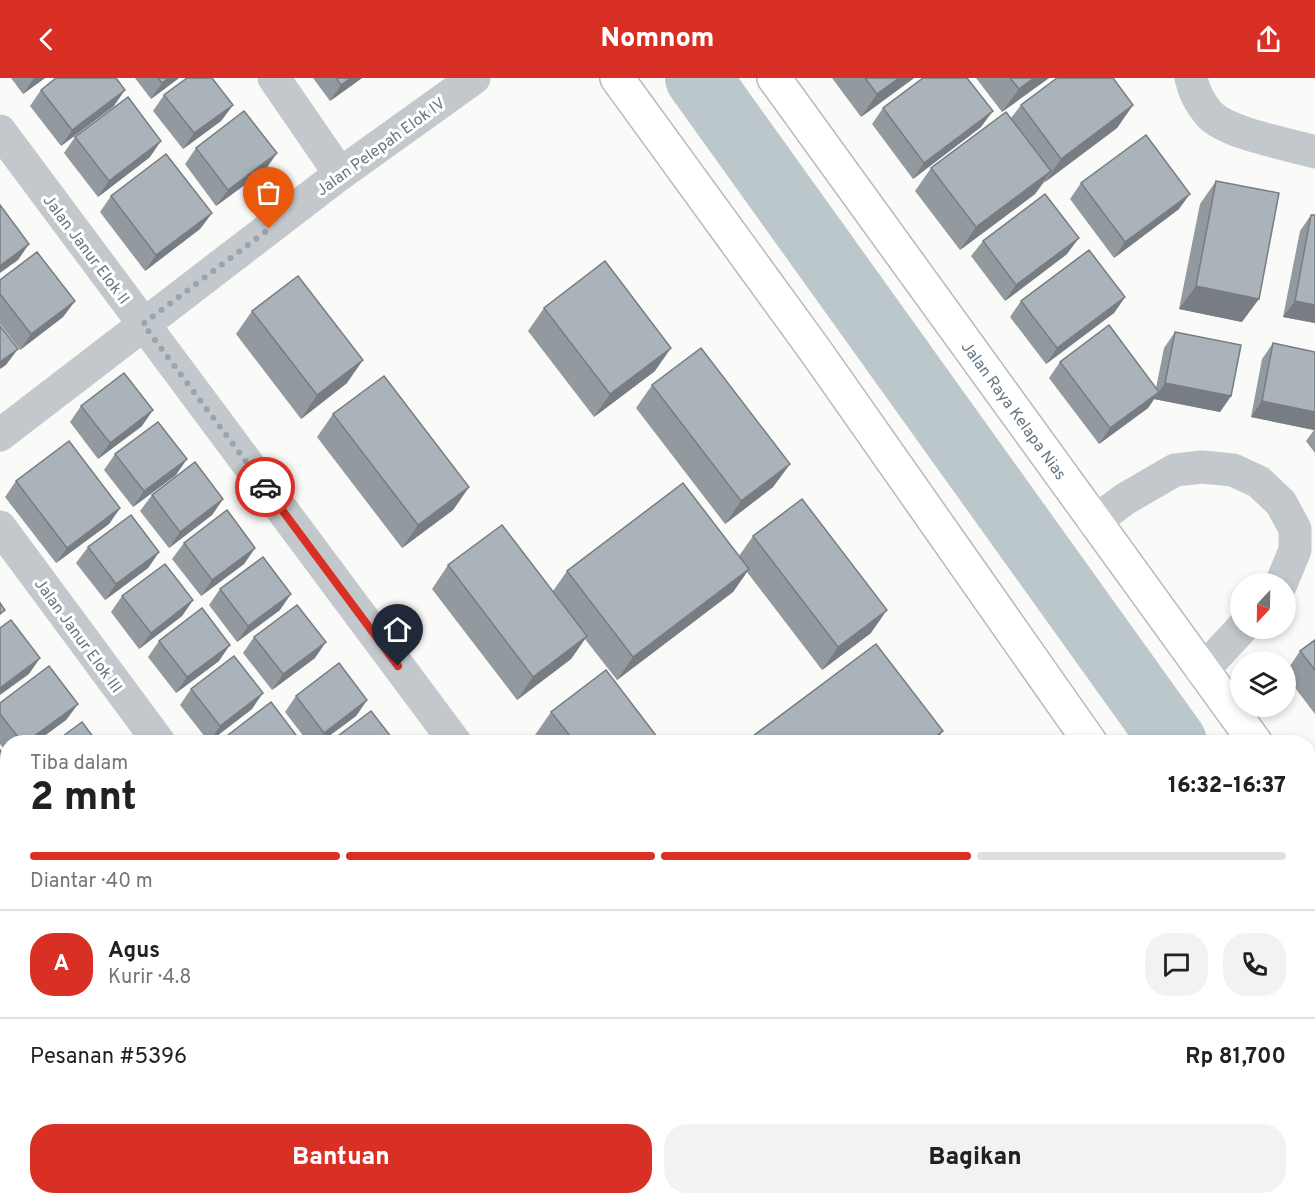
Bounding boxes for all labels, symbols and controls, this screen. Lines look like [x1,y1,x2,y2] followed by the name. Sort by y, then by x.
[601,22,714,56] text: Nomnom
[30,23,63,56] icon: back
[1252,23,1285,56] icon: share
[313,94,450,201] street label: Jalan Pelepah Elok IV
[243,167,294,229] pin
[252,176,285,209] icon: bag
[38,191,133,309] street label: Jalan Janur Elok II
[956,338,1070,484] street label: Jalan Raya Kelapa Nias
[235,457,295,517] courier
[249,471,282,504] icon: car
[1230,573,1296,639] north arrow
[1230,573,1296,717] map controls
[29,575,126,697] street label: Jalan Janur Elok III
[372,604,423,666] pin
[381,613,414,646] icon: home
[1230,651,1296,717] button: layers
[30,751,128,777] text: Tiba dalam
[1168,773,1286,800] text: 16:32–16:37
[30,775,137,824] text: 2 mnt
[30,869,153,895] text: Diantar · 40 m
[1145,933,1208,996] button: chat
[1223,933,1286,996] button: phone
[108,938,160,965] text: Agus
[54,951,69,978] text: A
[108,965,192,991] text: Kurir · 4.8
[30,1044,187,1071] text: Pesanan #5396
[1185,1044,1286,1071] text: Rp 81,700
[30,1124,652,1193] button: Bantuan
[664,1124,1286,1193] button: Bagikan

